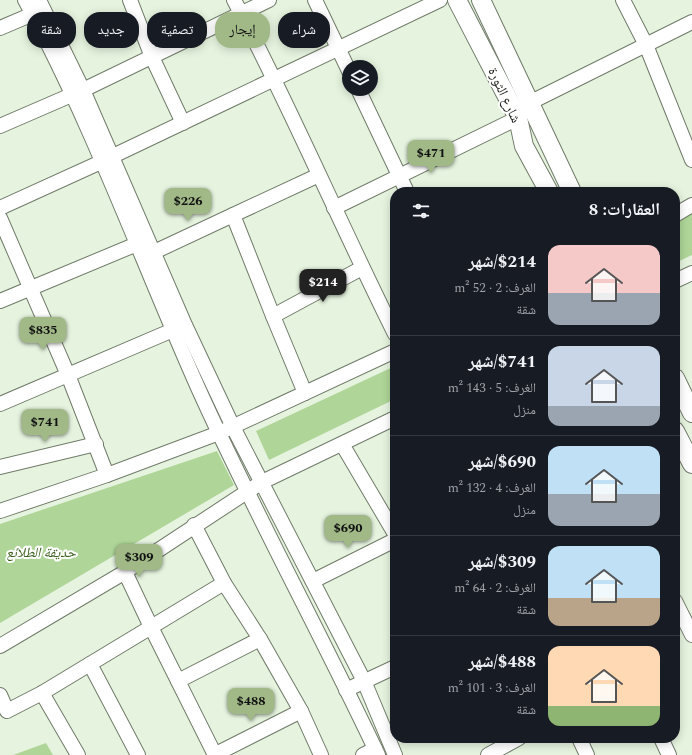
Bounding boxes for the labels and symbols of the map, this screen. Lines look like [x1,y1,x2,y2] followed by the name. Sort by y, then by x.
[483,64,527,126] street label: شارع الثورة
[407,140,455,174] pin: $471
[164,188,212,222] pin: $226
[299,269,347,303] pin: $214
[19,317,67,351] pin: $835
[21,409,69,443] pin: $741
[324,515,372,549] pin: $690
[6,542,77,563] park label: حديقة الطلائع
[115,544,163,578] pin: $309
[227,688,275,722] pin: $488

